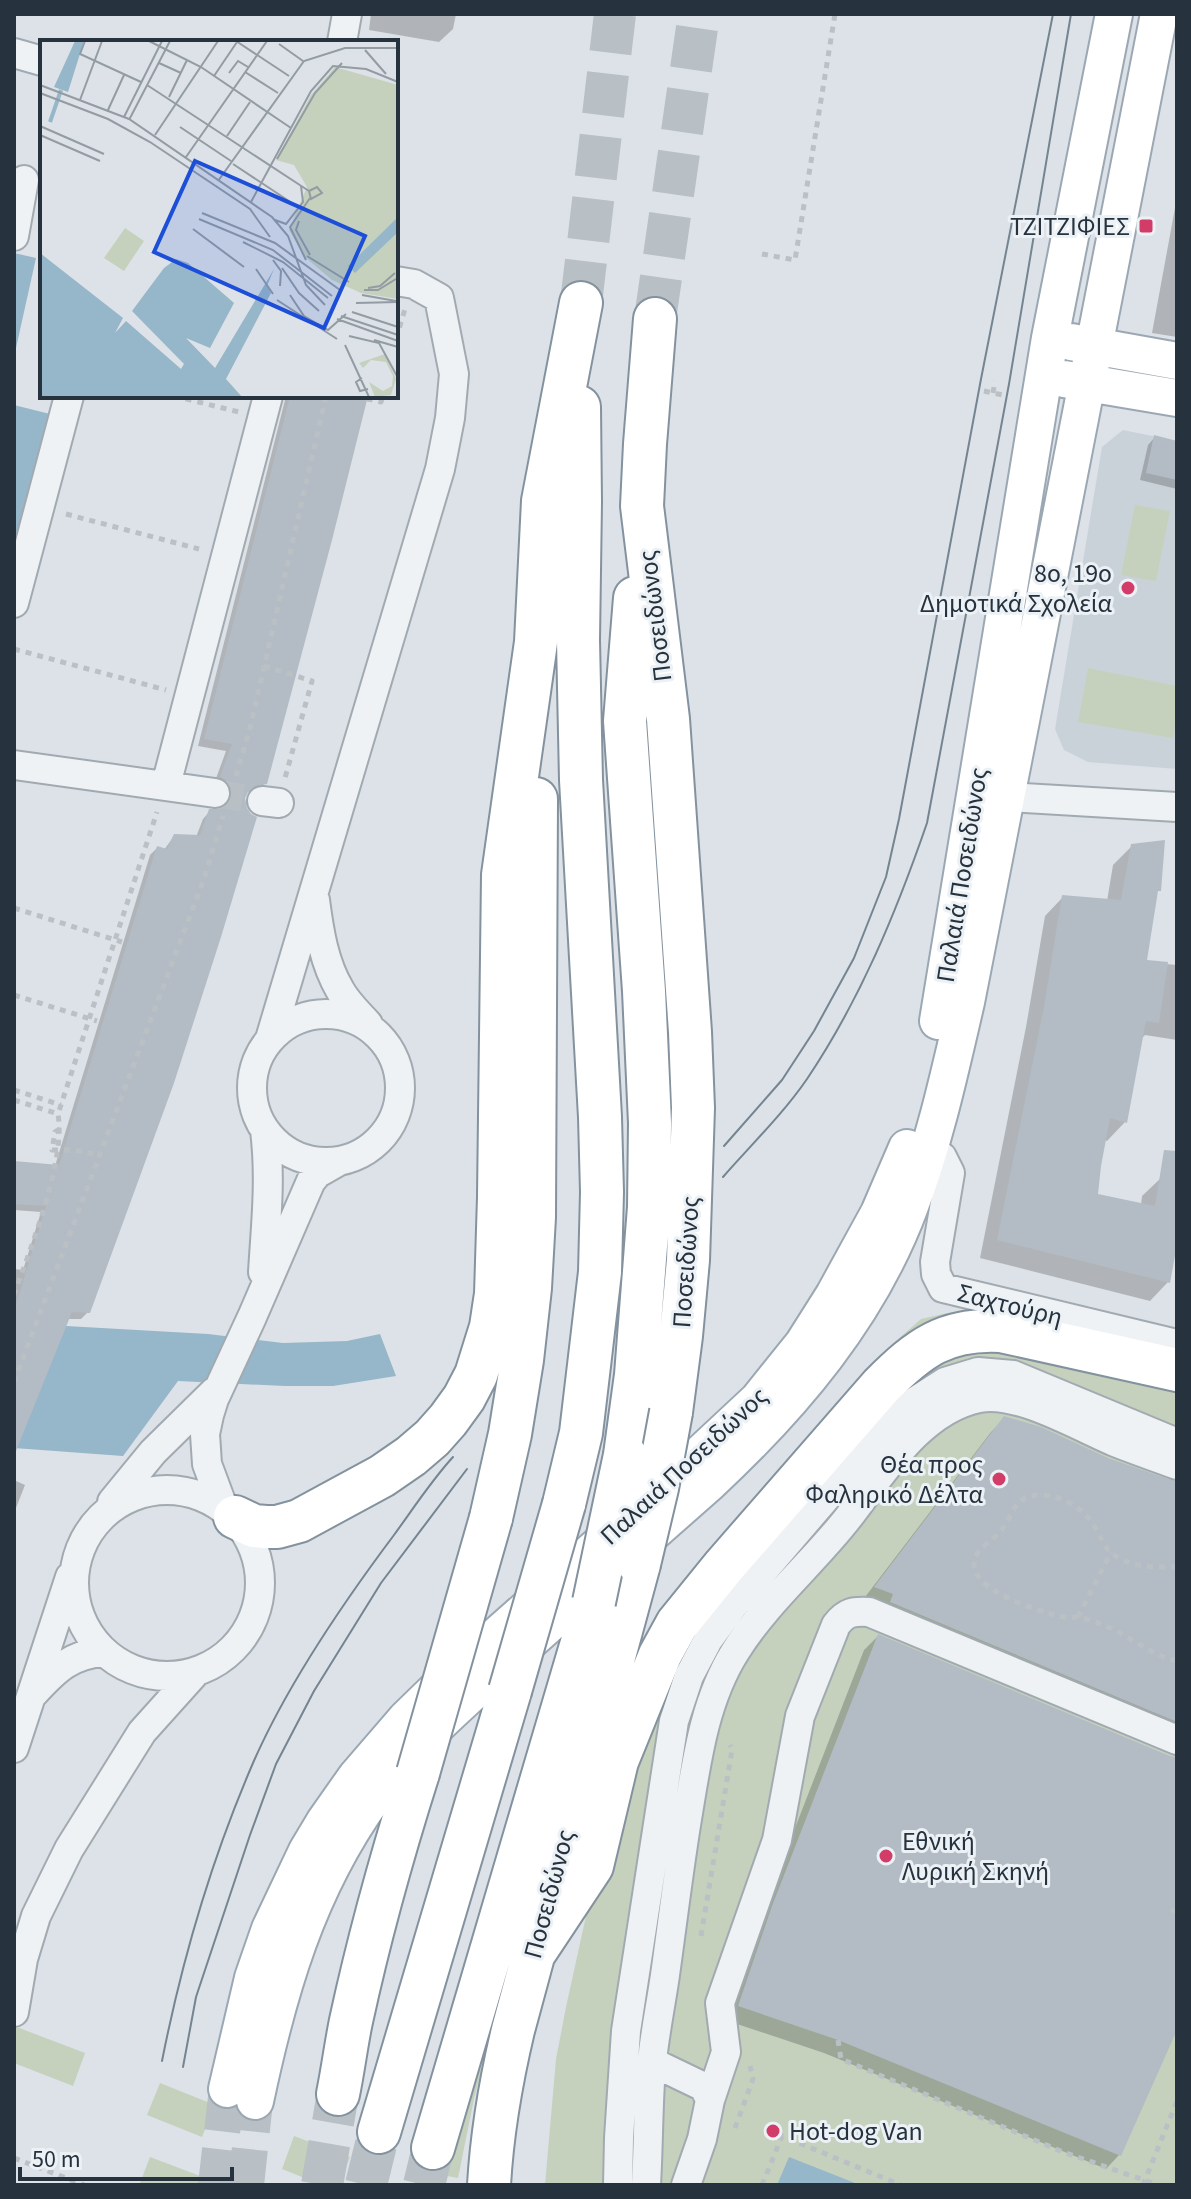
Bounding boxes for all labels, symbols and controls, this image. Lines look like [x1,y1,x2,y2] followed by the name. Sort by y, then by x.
[40,40,398,398] inset map
[1010,208,1130,245] place label: ΤΖΙΤΖΙΦΙΕΣ
[1137,217,1155,235] marker: ΤΖΙΤΖΙΦΙΕΣ
[629,548,681,684] street label: Ποσειδώνος
[920,555,1112,622] place label: 8ο, 19ο Δημοτικά Σχολεία
[1119,579,1137,597] marker: 8ο, 19ο Δημοτικά Σχολεία
[927,765,997,985] street label: Παλαιά Ποσειδώνος
[663,1195,709,1329] street label: Ποσειδώνος
[954,1274,1066,1336] street label: Σαχτούρη
[592,1378,776,1554] street label: Παλαιά Ποσειδώνος
[805,1446,983,1513] place label: Θέα προς Φαληρικό Δέλτα
[990,1470,1008,1488] marker: Θέα προς Φαληρικό Δέλτα
[902,1823,1049,1890] place label: Εθνική Λυρική Σκηνή
[514,1825,584,1963] street label: Ποσειδώνος
[877,1847,895,1865] marker: Εθνική Λυρική Σκηνή
[789,2113,923,2150] place label: Hot-dog Van
[764,2122,782,2140] marker: Hot-dog Van
[20,2131,232,2181] scale bar
[32,2142,81,2177] text: 50 m

